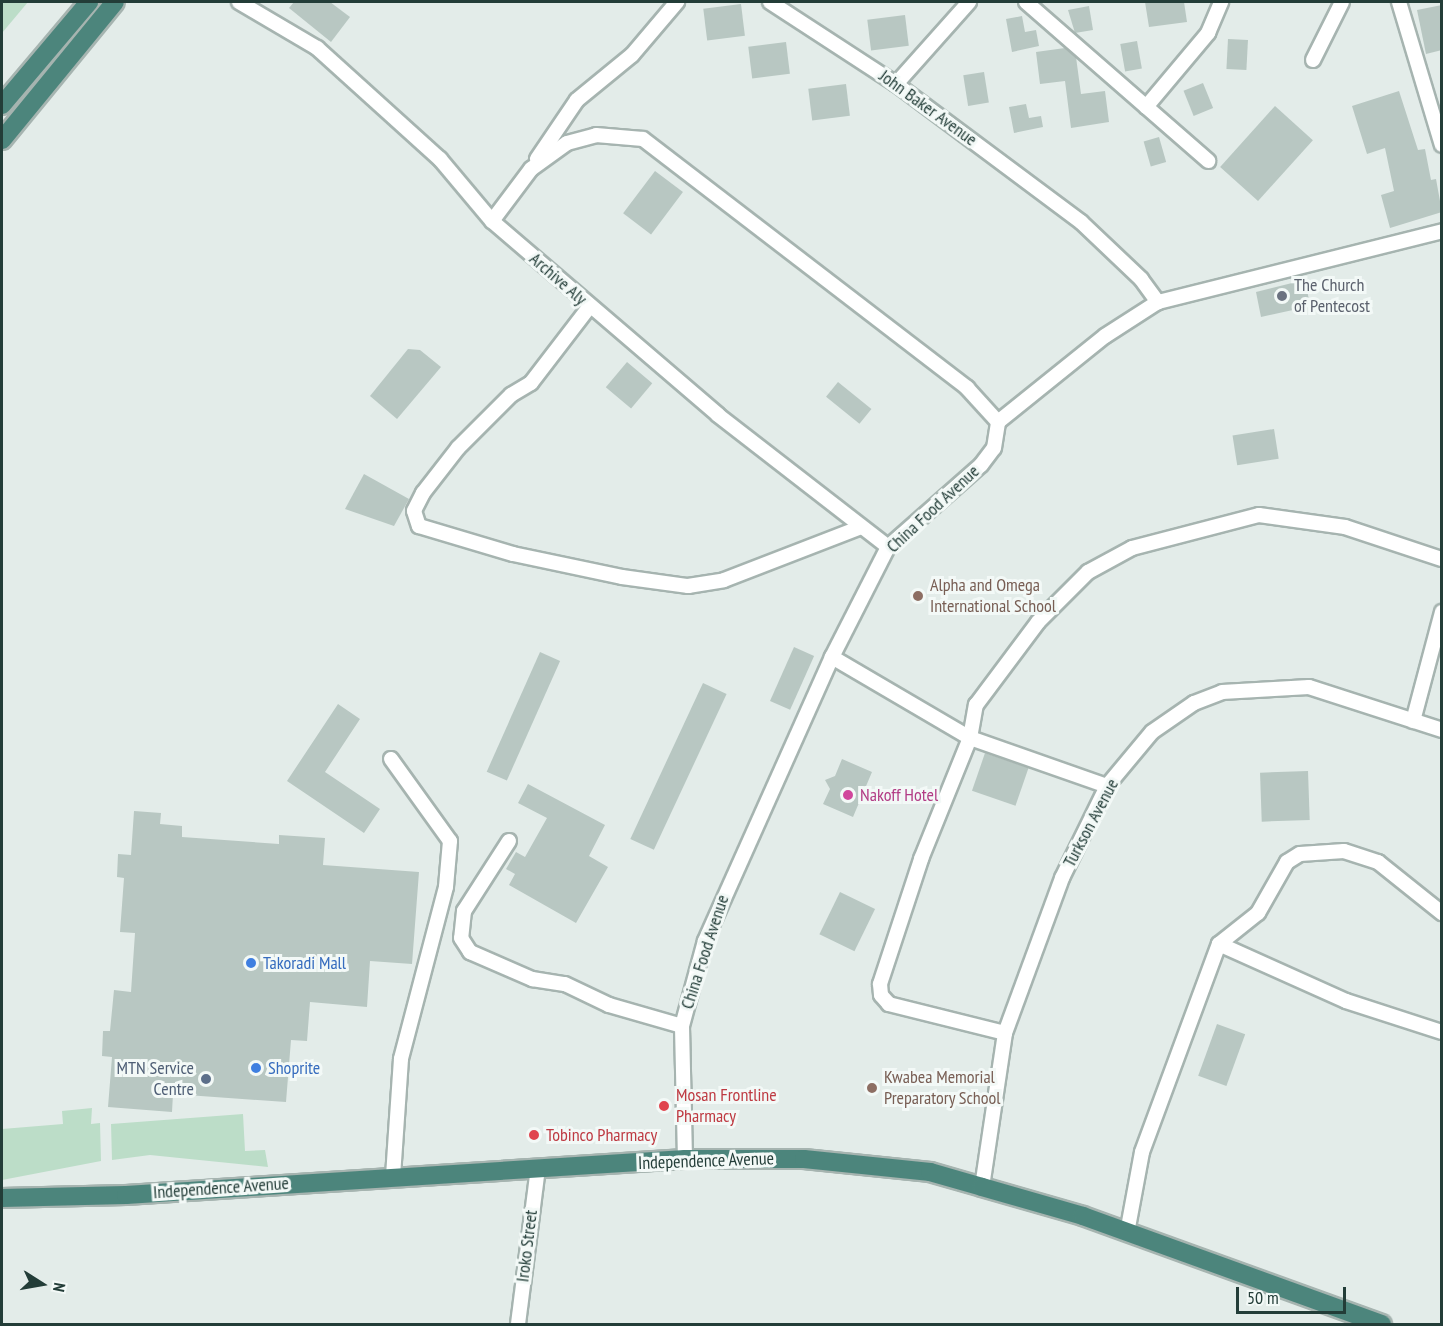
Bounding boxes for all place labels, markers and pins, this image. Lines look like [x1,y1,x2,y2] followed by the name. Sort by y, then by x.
[1294,275,1370,318] place label: The Church of Pentecost
[1275,289,1289,303] marker: The Church of Pentecost
[930,575,1056,618] place label: Alpha and Omega International School
[911,589,925,603] marker: Alpha and Omega International School
[860,784,938,806] place label: Nakoff Hotel
[841,788,855,802] marker: Nakoff Hotel
[263,952,346,974] place label: Takoradi Mall
[244,956,258,970] marker: Takoradi Mall
[268,1057,320,1079] place label: Shoprite
[116,1058,194,1100] place label: MTN Service Centre
[249,1061,263,1075] marker: Shoprite
[884,1067,1001,1110] place label: Kwabea Memorial Preparatory School
[199,1072,213,1086] marker: MTN Service Centre
[865,1081,879,1095] marker: Kwabea Memorial Preparatory School
[676,1085,777,1128] place label: Mosan Frontline Pharmacy
[657,1099,671,1113] marker: Mosan Frontline Pharmacy
[546,1124,657,1146] place label: Tobinco Pharmacy
[527,1128,541,1142] marker: Tobinco Pharmacy

